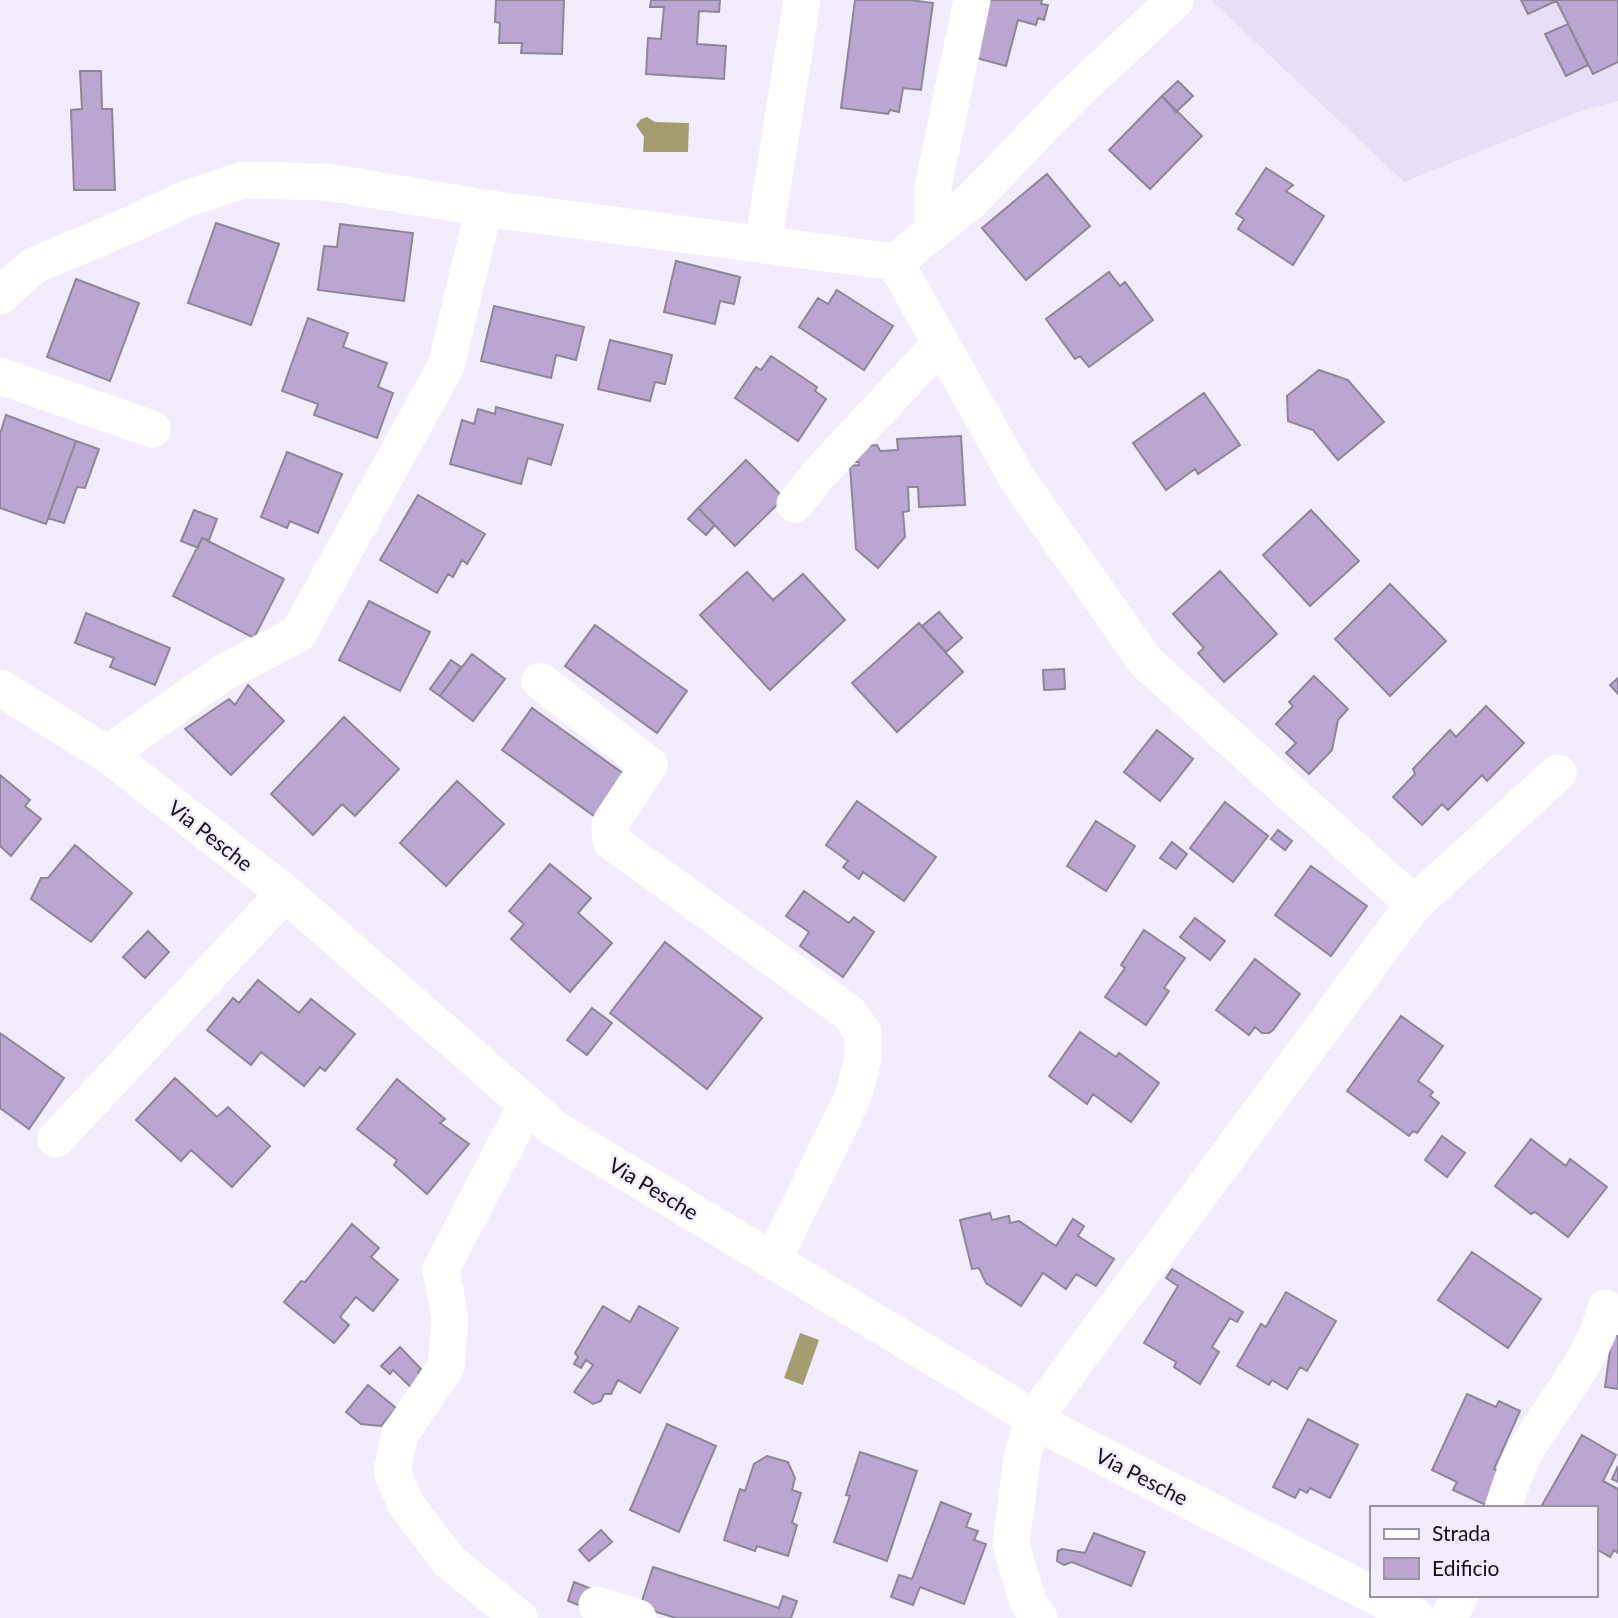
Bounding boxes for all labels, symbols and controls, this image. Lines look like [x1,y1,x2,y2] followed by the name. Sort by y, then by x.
[164,794,258,876] street label: Via Pesche
[605,1151,703,1225] street label: Via Pesche
[1092,1442,1192,1510] street label: Via Pesche
[1370,1506,1597,1597] legend
[1432,1520,1491,1545] text: Strada
[1432,1555,1500,1580] text: Edificio

